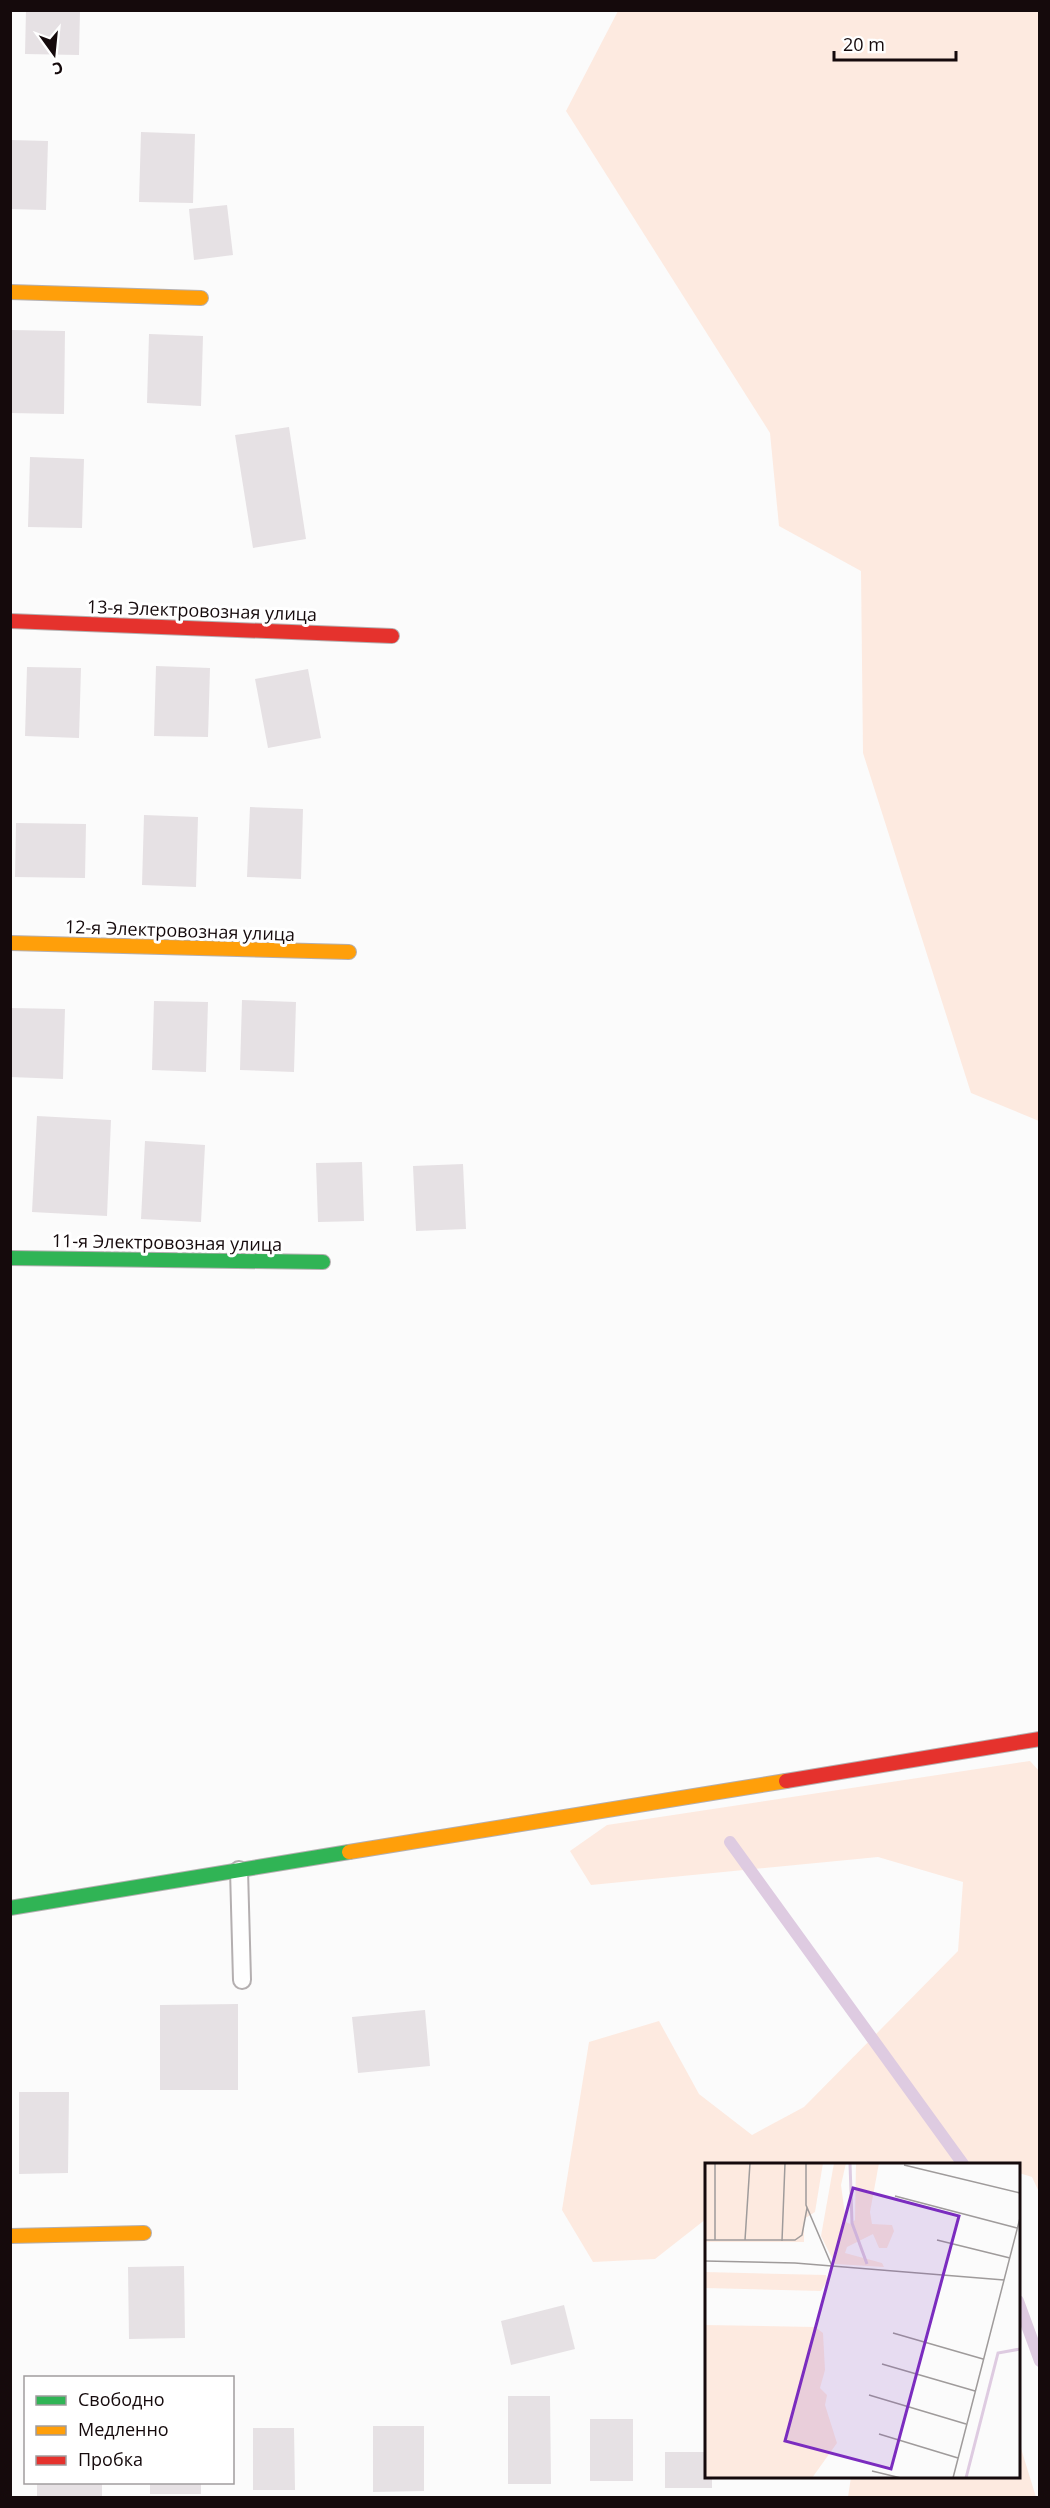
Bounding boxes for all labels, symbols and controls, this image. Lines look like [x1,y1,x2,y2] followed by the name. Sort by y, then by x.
[24,24,84,84] north arrow
[834,24,956,62] scale bar
[843,32,885,56] text: 20 m
[50,57,66,80] text: С
[86,594,318,626] street label: 13-я Электровозная улица
[64,914,296,946] street label: 12-я Электровозная улица
[52,1228,282,1256] street label: 11-я Электровозная улица
[705,2163,1020,2478] inset map
[24,2376,234,2484] legend
[78,2387,165,2411] text: Свободно
[78,2417,169,2441] text: Медленно
[78,2447,143,2471] text: Пробка

